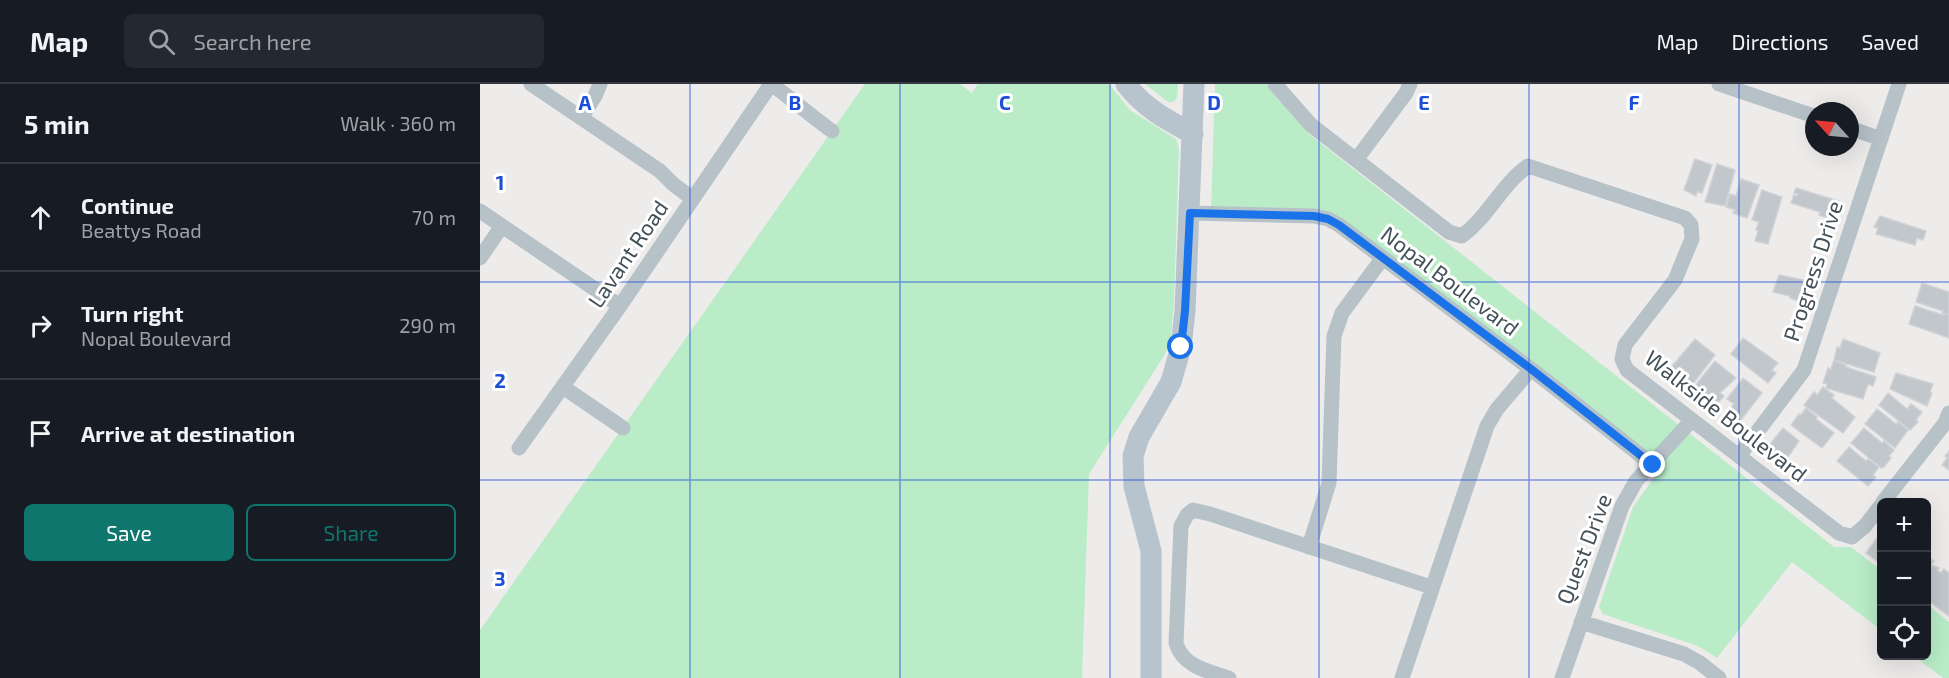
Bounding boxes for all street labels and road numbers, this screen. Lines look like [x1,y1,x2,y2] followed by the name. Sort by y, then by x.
[582,195,673,312] street label: Lavant Road
[1777,197,1847,344] street label: Progress Drive
[1377,220,1525,340] street label: Nopal Boulevard
[1641,344,1813,486] street label: Walkside Boulevard
[1550,490,1617,608] street label: Quest Drive

